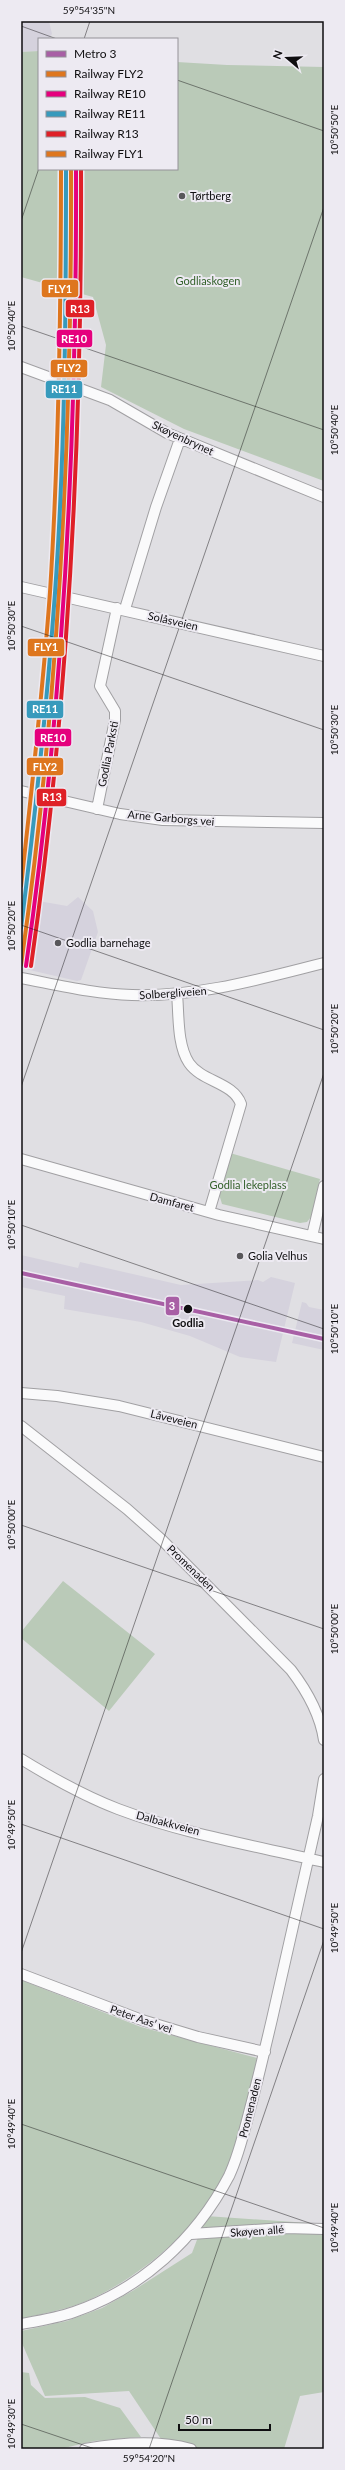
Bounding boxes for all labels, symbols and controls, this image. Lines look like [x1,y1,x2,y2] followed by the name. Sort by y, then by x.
[63,4,115,16] text: 59°54'35"N
[38,38,178,170] legend
[267,38,307,78] north arrow
[74,46,117,61] text: Metro 3
[270,48,285,61] text: N
[74,66,144,81] text: Railway FLY2
[74,86,146,101] text: Railway RE10
[328,105,340,155] text: 10°50'50"E
[74,106,146,121] text: Railway RE11
[74,126,139,141] text: Railway R13
[74,146,144,161] text: Railway FLY1
[190,189,231,202] place label: Tørtberg
[177,191,187,201] marker: Tørtberg
[176,274,240,287] park label: Godliaskogen
[41,279,79,298] line badge: FLY1
[48,282,72,295] text: FLY1
[65,299,95,318] line badge: R13
[5,301,17,351] text: 10°50'40"E
[70,302,90,315] text: R13
[56,329,93,348] line badge: RE10
[61,332,88,345] text: RE10
[50,359,88,378] line badge: FLY2
[57,361,81,374] text: FLY2
[45,380,83,399] line badge: RE11
[51,382,77,395] text: RE11
[328,405,340,455] text: 10°50'40"E
[150,418,216,457] street label: Skøyenbrynet
[5,601,17,651] text: 10°50'30"E
[147,608,199,633] street label: Solåsveien
[27,638,65,657] line badge: FLY1
[34,640,58,653] text: FLY1
[26,700,64,719] line badge: RE11
[32,702,58,715] text: RE11
[328,705,340,755] text: 10°50'30"E
[95,720,120,788] street label: Godlia Parksti
[34,728,72,747] line badge: RE10
[40,731,67,744] text: RE10
[26,757,64,776] line badge: FLY2
[33,760,57,773] text: FLY2
[36,788,67,807] line badge: R13
[42,790,62,803] text: R13
[127,807,215,828] street label: Arne Garborgs vei
[5,901,17,951] text: 10°50'20"E
[66,936,151,949] place label: Godlia barnehage
[53,938,63,948] marker: Godlia barnehage
[139,984,207,1001] street label: Solbergliveien
[328,1004,340,1054] text: 10°50'20"E
[209,1178,287,1191] park label: Godlia lekeplass
[149,1189,196,1214] street label: Damfaret
[5,1200,17,1250] text: 10°50'10"E
[248,1249,308,1262] place label: Golia Velhus
[235,1251,245,1261] marker: Golia Velhus
[165,1296,180,1316] line badge: 3
[169,1299,175,1312] text: 3
[182,1303,194,1315] marker: Godlia
[328,1304,340,1354] text: 10°50'10"E
[172,1316,204,1329] place label: Godlia
[149,1406,199,1431] street label: Låveveien
[5,1500,17,1550] text: 10°50'00"E
[165,1542,218,1594] street label: Promenaden
[328,1604,340,1654] text: 10°50'00"E
[5,1800,17,1850] text: 10°49'50"E
[135,1808,201,1837] street label: Dalbakkveien
[328,1903,340,1953] text: 10°49'50"E
[109,2002,174,2035] street label: Peter Aas’ vei
[236,2077,263,2139] street label: Promenaden
[5,2099,17,2149] text: 10°49'40"E
[328,2203,340,2253] text: 10°49'40"E
[230,2222,285,2239] street label: Skøyen allé
[5,2399,17,2449] text: 10°49'30"E
[179,2406,270,2432] scale bar
[185,2412,212,2427] text: 50 m
[123,2452,175,2464] text: 59°54'20"N

